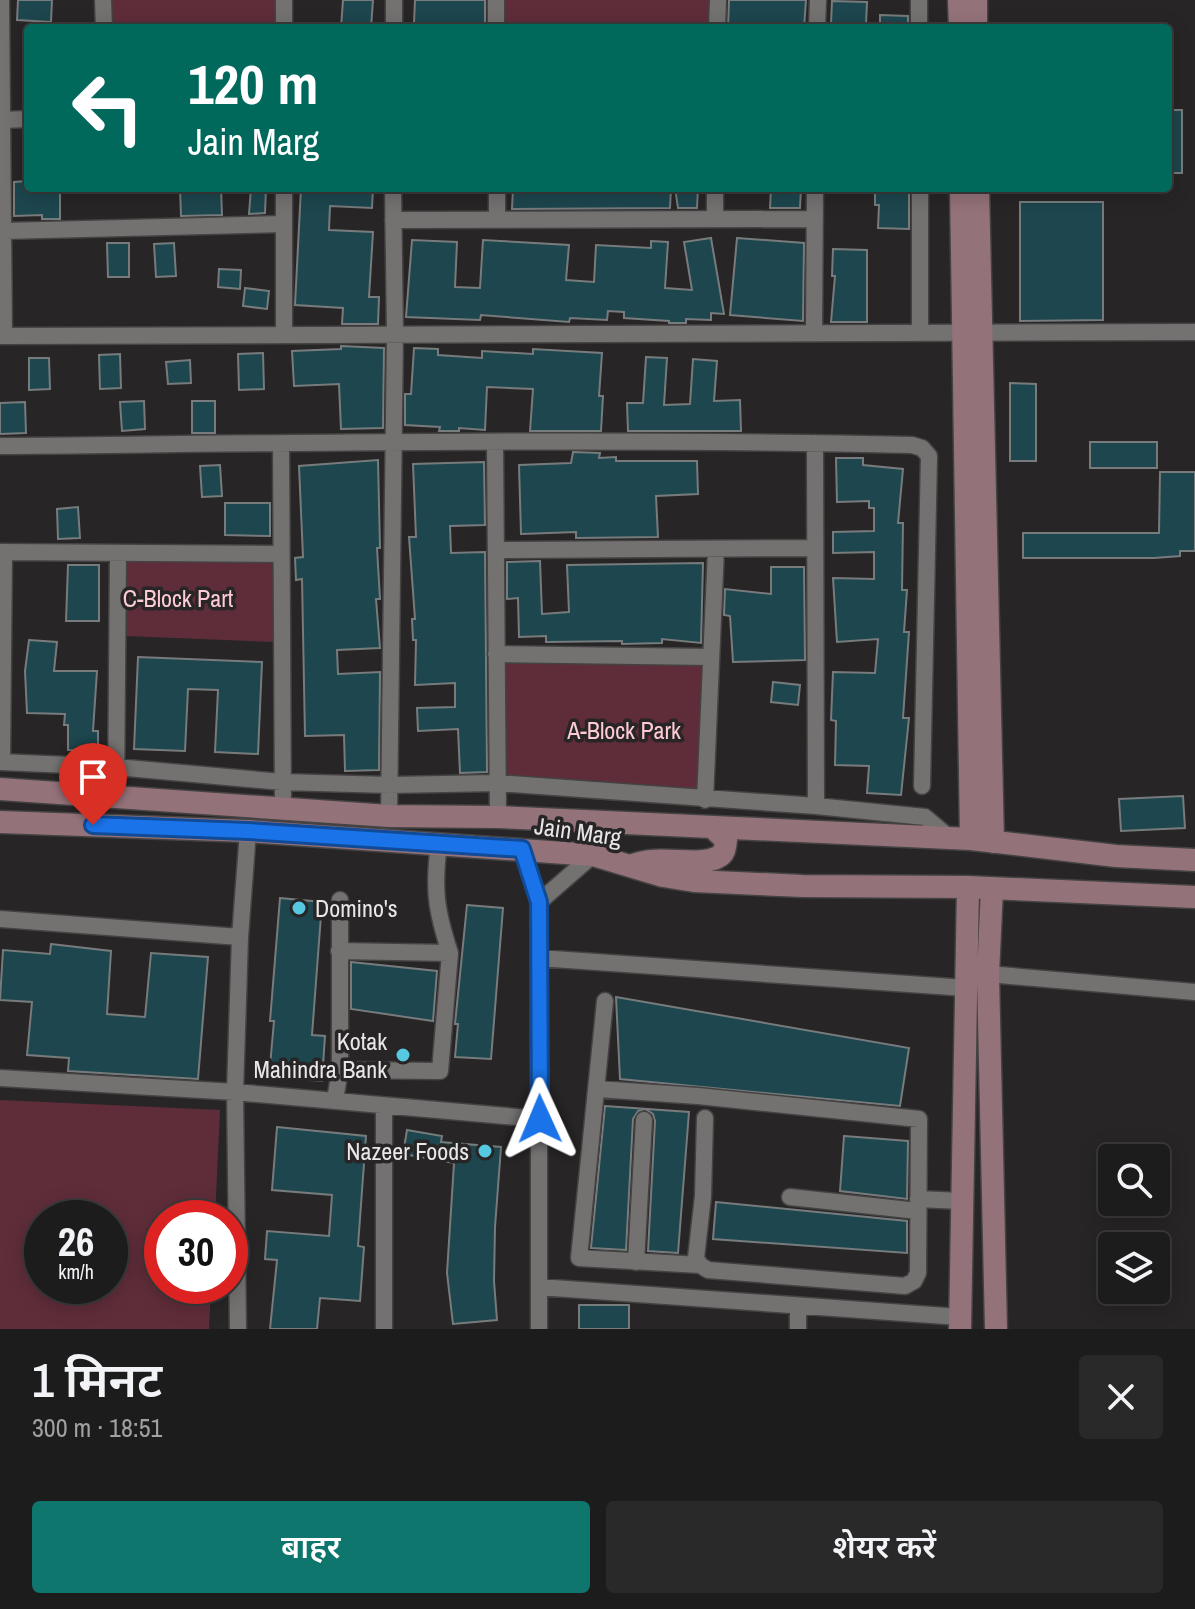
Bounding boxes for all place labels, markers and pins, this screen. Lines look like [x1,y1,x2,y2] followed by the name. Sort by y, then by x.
[59,743,127,825] pin
[315,892,398,924] place label: Domino's
[290,899,308,917] marker: Domino's
[254,1025,387,1085] place label: Kotak Mahindra Bank
[394,1046,412,1064] marker: Kotak Mahindra Bank
[346,1135,469,1167] place label: Nazeer Foods
[476,1142,494,1160] marker: Nazeer Foods

